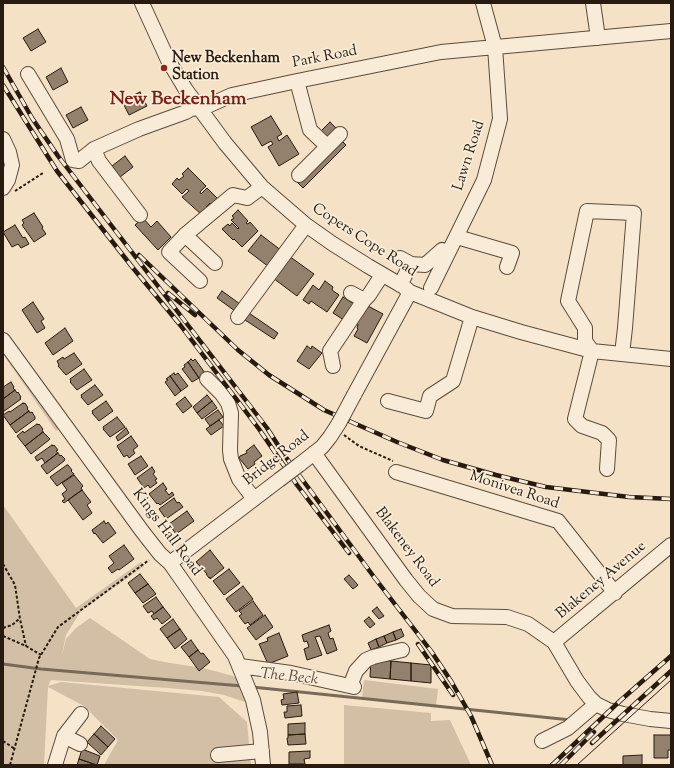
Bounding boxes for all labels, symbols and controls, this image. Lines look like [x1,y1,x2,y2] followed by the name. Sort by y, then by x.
[291,43,359,73] street label: Park Road
[172,50,280,85] place label: New Beckenham Station
[159,63,169,73] marker: New Beckenham Station
[110,90,246,112] district label: New Beckenham
[450,119,490,193] street label: Lawn Road
[308,200,420,282] street label: Copers Cope Road
[240,428,314,490] street label: Bridge Road
[467,468,561,514] street label: Monivea Road
[127,486,205,580] street label: Kings Hall Road
[370,505,442,591] street label: Blakeney Road
[553,538,651,624] street label: Blakeney Avenue
[259,665,319,691] water label: The Beck

